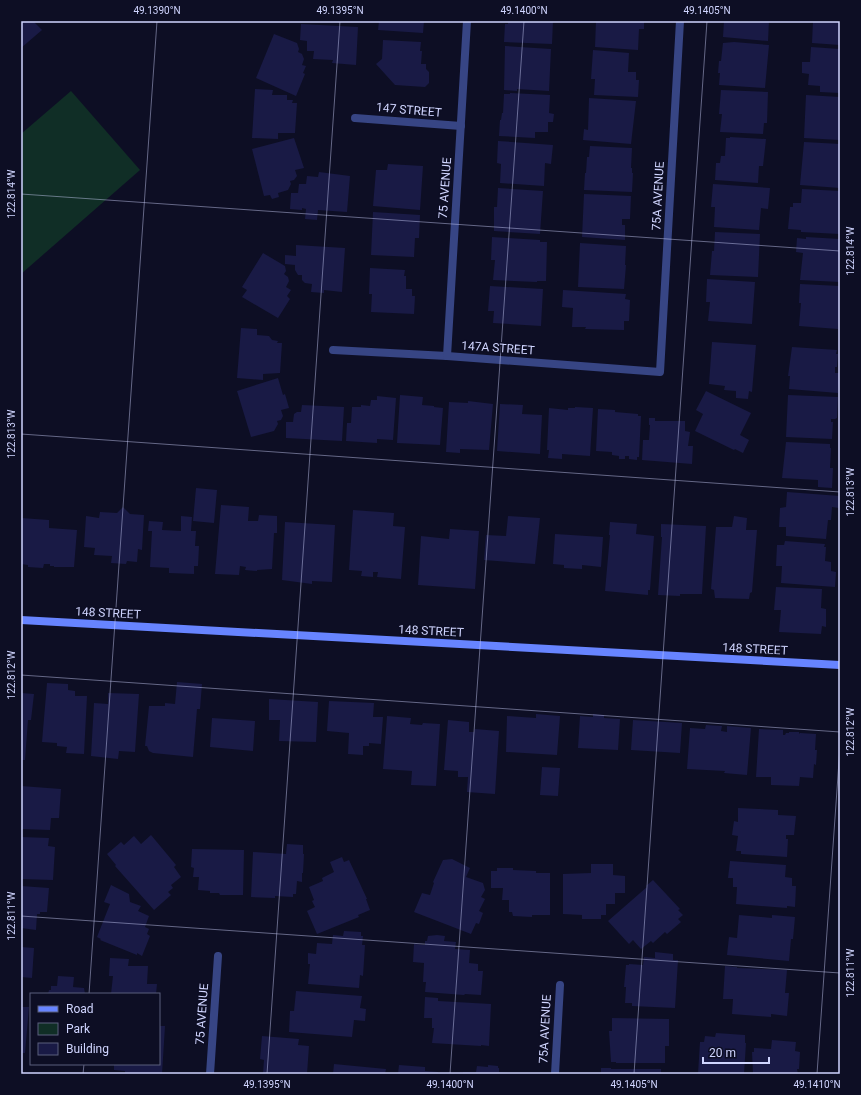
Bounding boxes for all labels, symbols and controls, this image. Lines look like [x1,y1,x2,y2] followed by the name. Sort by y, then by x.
[133,5,181,16] text: 49.1390°N
[316,5,364,16] text: 49.1395°N
[500,5,548,16] text: 49.1400°N
[683,5,731,16] text: 49.1405°N
[376,100,442,120] street label: 147 STREET
[436,157,454,219] street label: 75 AVENUE
[649,161,667,231] street label: 75A AVENUE
[6,169,17,218] text: 122.814°W
[845,226,856,275] text: 122.814°W
[461,338,535,358] street label: 147A STREET
[6,409,17,458] text: 122.813°W
[845,467,856,516] text: 122.813°W
[75,604,141,622] street label: 148 STREET
[398,622,464,640] street label: 148 STREET
[722,640,788,658] street label: 148 STREET
[6,650,17,699] text: 122.812°W
[845,707,856,756] text: 122.812°W
[6,891,17,940] text: 122.811°W
[845,948,856,997] text: 122.811°W
[193,983,211,1045] street label: 75 AVENUE
[30,993,160,1065] legend
[536,994,554,1064] street label: 75A AVENUE
[66,1002,94,1016] text: Road
[66,1022,91,1036] text: Park
[703,1039,769,1065] scale bar
[66,1042,109,1056] text: Building
[709,1046,736,1060] text: 20 m
[243,1079,291,1090] text: 49.1395°N
[426,1079,474,1090] text: 49.1400°N
[610,1079,658,1090] text: 49.1405°N
[793,1079,841,1090] text: 49.1410°N

